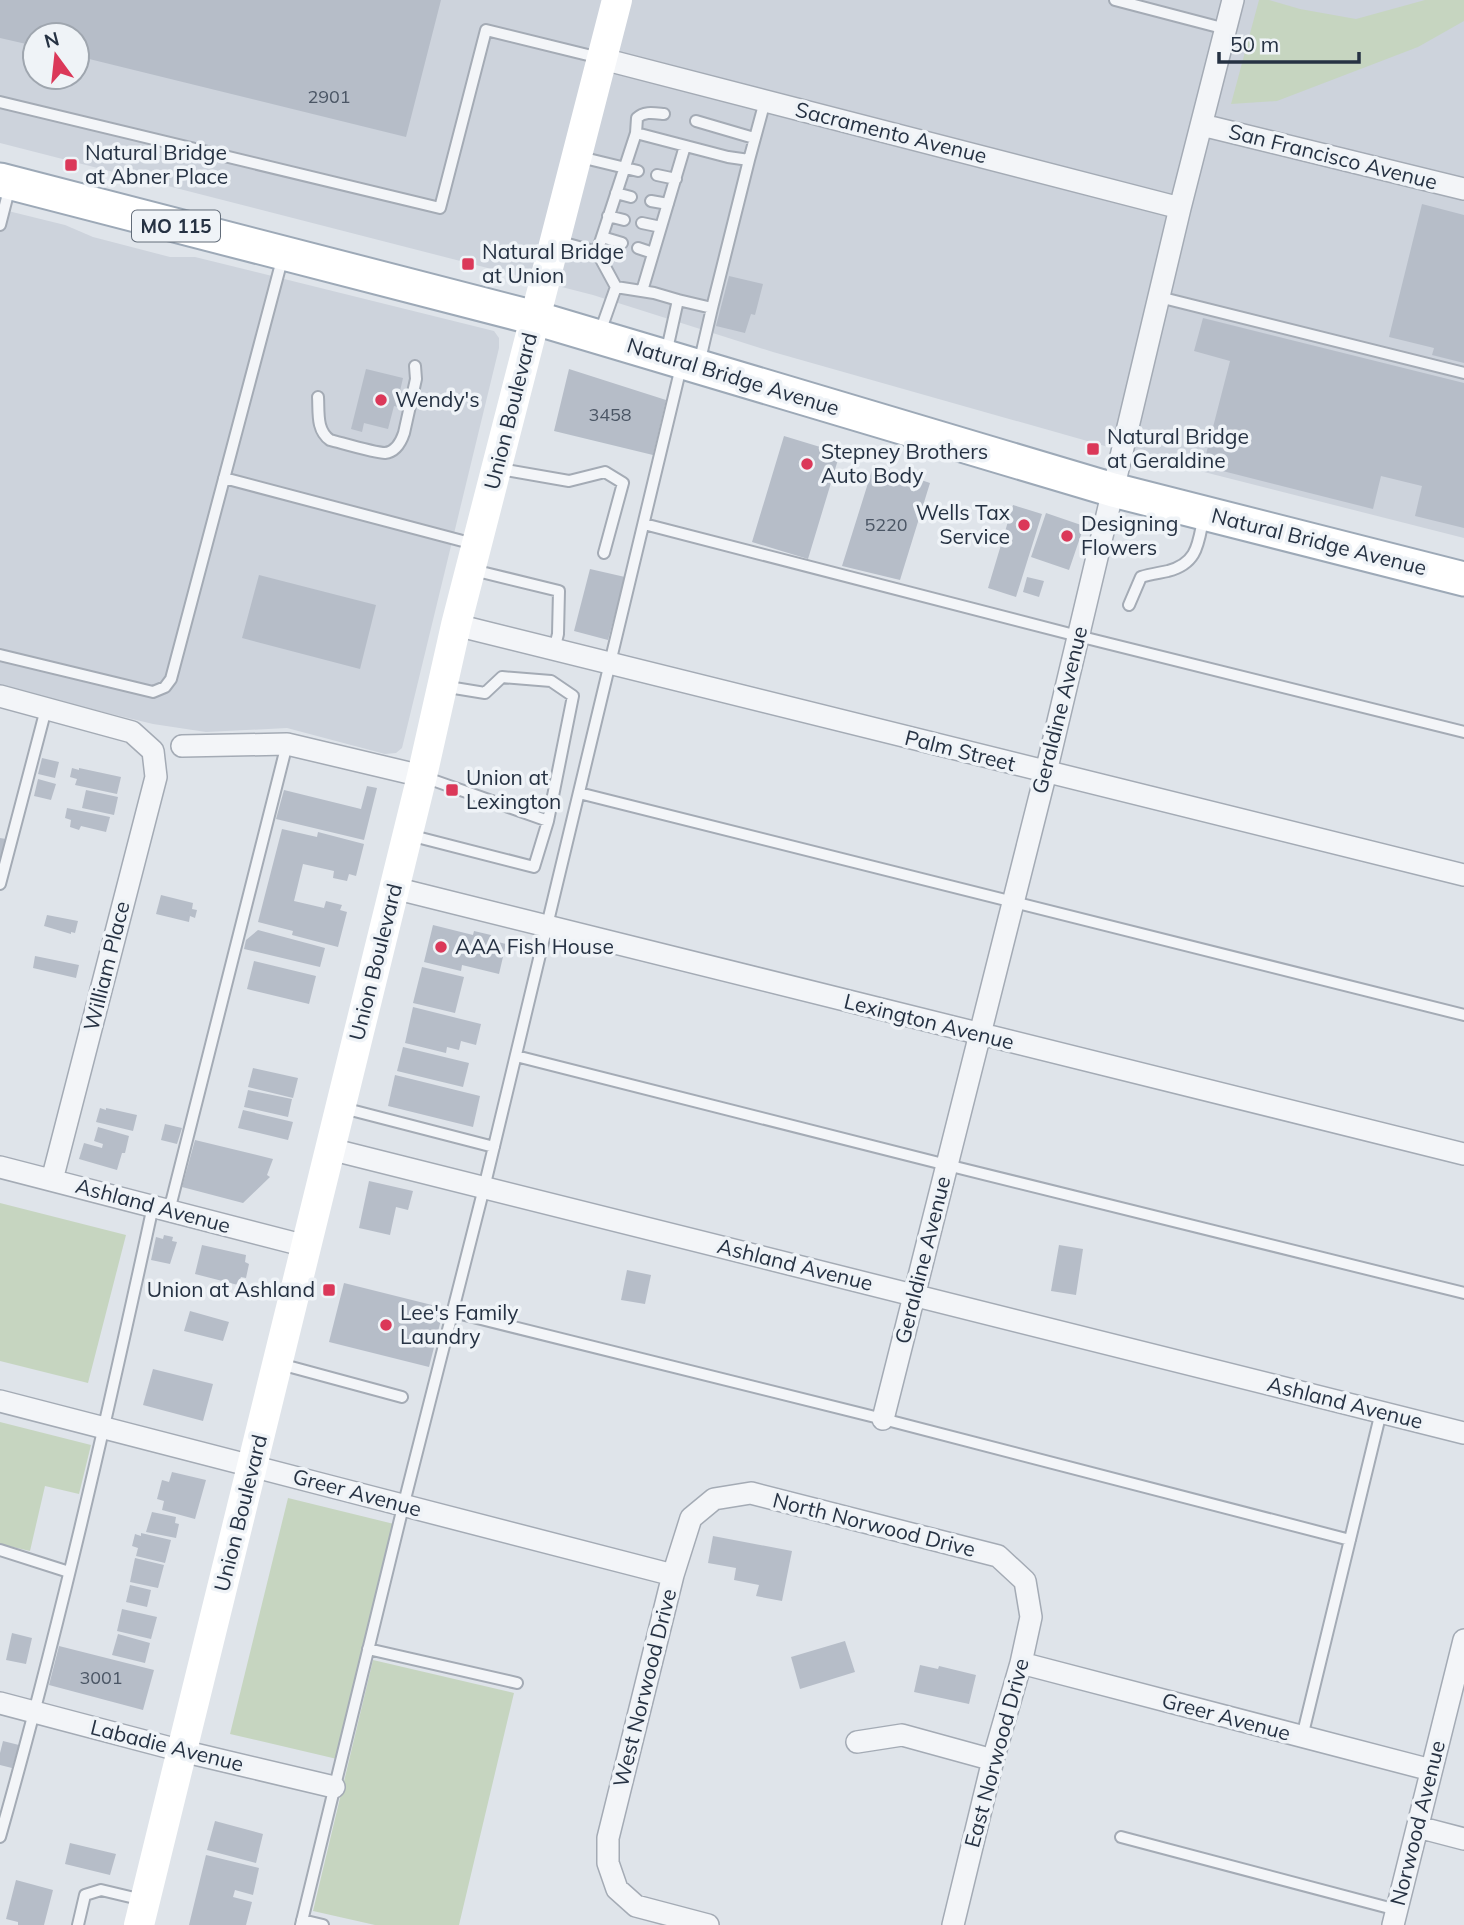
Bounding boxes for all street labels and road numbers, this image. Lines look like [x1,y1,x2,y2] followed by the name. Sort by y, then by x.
[793,96,990,168] street label: Sacramento Avenue
[1226,118,1440,195] street label: San Francisco Avenue
[132,210,220,242] road number: MO 115
[478,330,542,492] street label: Union Boulevard
[624,331,843,421] street label: Natural Bridge Avenue
[1209,502,1429,580] street label: Natural Bridge Avenue
[1026,623,1092,796] street label: Geraldine Avenue
[902,724,1018,776] street label: Palm Street
[343,881,407,1043] street label: Union Boulevard
[77,898,135,1033] street label: William Place
[842,987,1017,1055] street label: Lexington Avenue
[73,1172,233,1238] street label: Ashland Avenue
[889,1173,955,1346] street label: Geraldine Avenue
[715,1232,876,1296] street label: Ashland Avenue
[1265,1370,1426,1434] street label: Ashland Avenue
[208,1432,272,1594] street label: Union Boulevard
[290,1462,424,1522] street label: Greer Avenue
[770,1486,978,1562] street label: North Norwood Drive
[607,1586,681,1790] street label: West Norwood Drive
[958,1655,1034,1850] street label: East Norwood Drive
[1159,1686,1293,1746] street label: Greer Avenue
[88,1713,247,1777] street label: Labadie Avenue
[1384,1738,1450,1908] street label: Norwood Avenue

